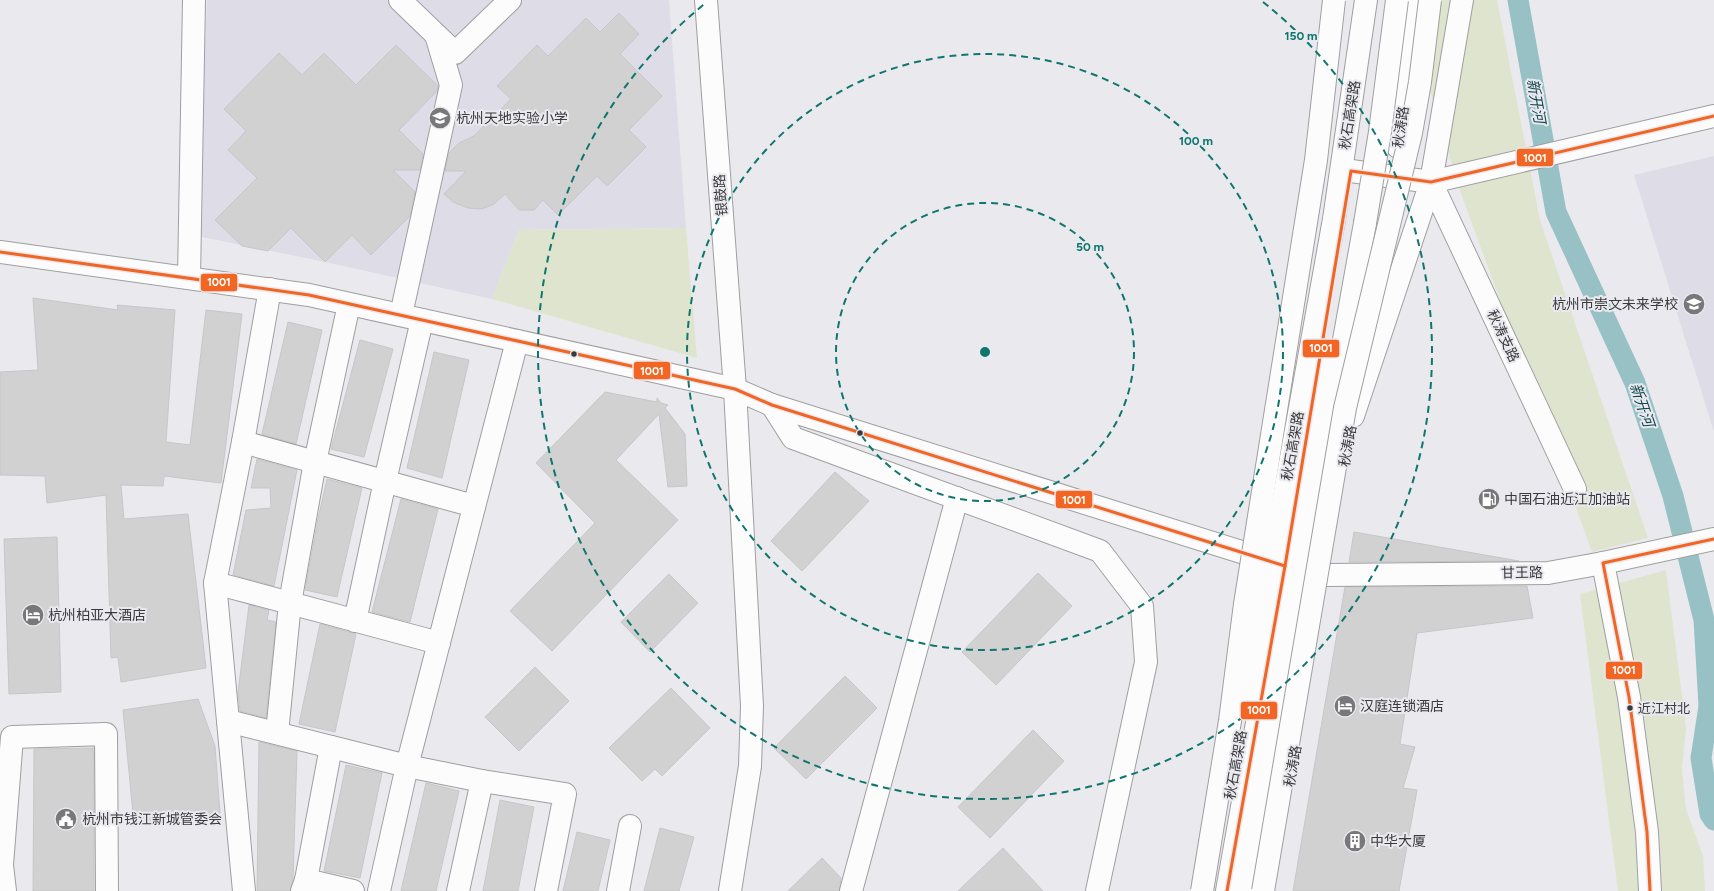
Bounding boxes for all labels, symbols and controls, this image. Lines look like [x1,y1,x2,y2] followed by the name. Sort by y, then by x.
[1284,29,1318,43] text: 150 m
[1523,77,1549,128] water label: 新开河
[1336,79,1364,151] street label: 秋石高架路
[427,105,453,131] school or university icon: 杭州天地实验小学
[1390,105,1412,149] street label: 秋涛路
[456,110,568,127] place label: 杭州天地实验小学
[1179,134,1213,148] text: 100 m
[1516,148,1554,167] line badge: 1001
[1523,152,1547,165] text: 1001
[711,173,731,217] street label: 银鼓路
[1076,240,1104,254] text: 50 m
[200,273,238,292] line badge: 1001
[207,276,231,289] text: 1001
[1681,291,1707,317] school or university icon: 杭州市崇文未来学校
[1552,296,1678,313] place label: 杭州市崇文未来学校
[1483,307,1523,365] street label: 秋涛支路
[1302,339,1340,358] line badge: 1001
[1309,342,1333,355] text: 1001
[978,345,992,359] centre of rings
[569,349,579,359] unlabelled marker
[633,361,671,380] line badge: 1001
[640,365,664,378] text: 1001
[1626,381,1659,432] water label: 新开河
[1279,410,1307,482] street label: 秋石高架路
[1336,424,1360,468] street label: 秋涛路
[855,428,865,438] unlabelled marker
[1476,486,1502,512] fuel station icon: 中国石油近江加油站
[1055,490,1093,509] line badge: 1001
[1504,491,1630,508] place label: 中国石油近江加油站
[1062,494,1086,507] text: 1001
[1501,564,1543,582] street label: 甘王路
[20,602,46,628] hotel icon: 杭州柏亚大酒店
[48,607,146,624] place label: 杭州柏亚大酒店
[1605,661,1643,680] line badge: 1001
[1612,664,1636,677] text: 1001
[1332,693,1358,719] hotel icon: 汉庭连锁酒店
[1360,698,1444,715] place label: 汉庭连锁酒店
[1240,701,1278,720] line badge: 1001
[1638,701,1690,716] place label: 近江村北
[1625,703,1635,713] marker: 近江村北
[1247,704,1271,717] text: 1001
[1222,729,1250,801] street label: 秋石高架路
[1281,744,1305,788] street label: 秋涛路
[53,806,79,832] public building icon: 杭州市钱江新城管委会
[82,811,222,828] place label: 杭州市钱江新城管委会
[1342,828,1368,854] building icon: 中华大厦
[1370,833,1426,850] place label: 中华大厦

